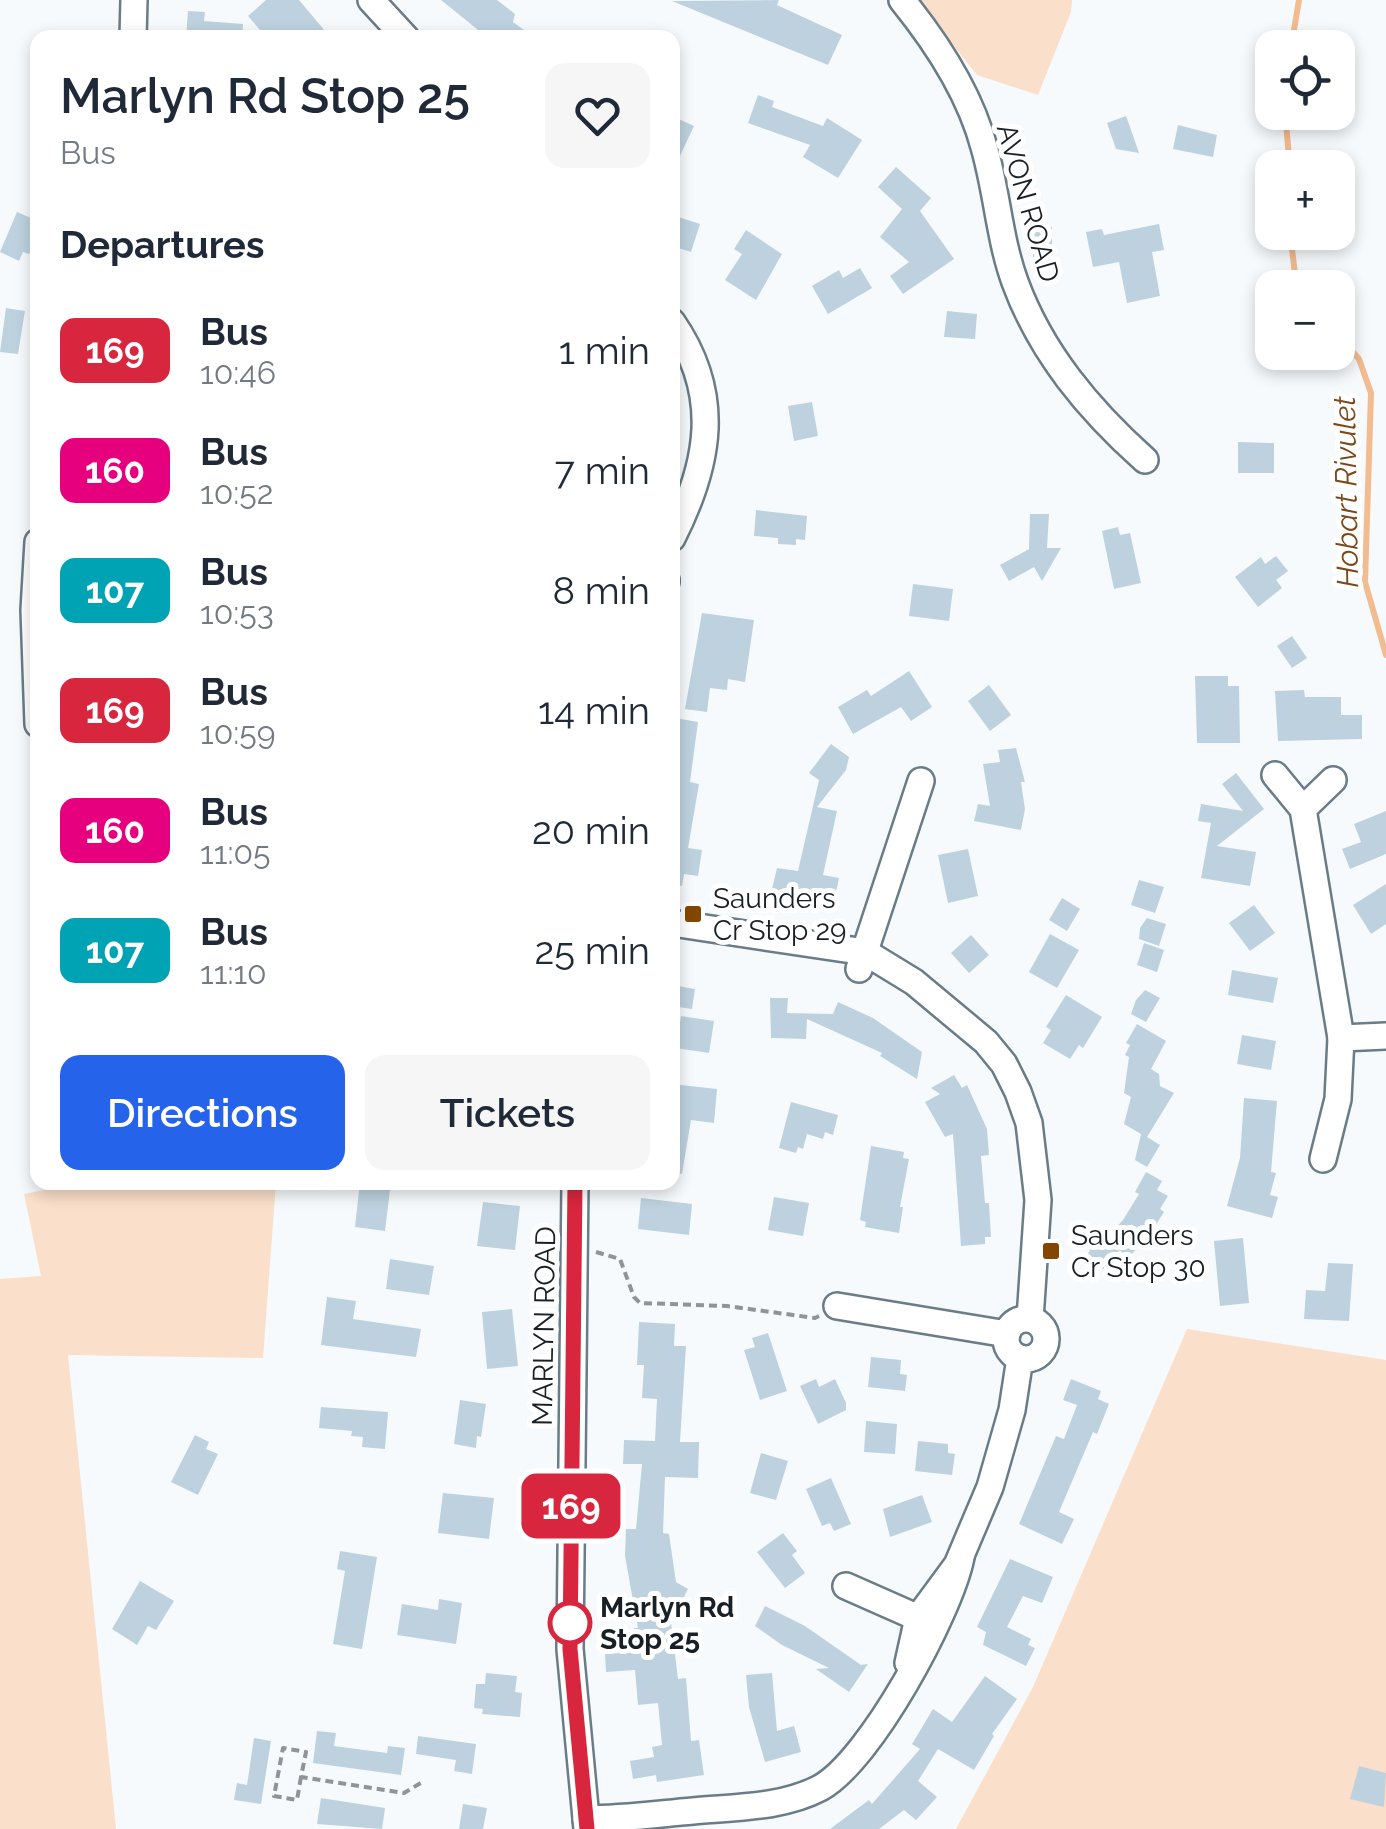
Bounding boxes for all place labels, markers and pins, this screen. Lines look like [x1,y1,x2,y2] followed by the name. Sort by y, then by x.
[713,882,846,947] place label: Saunders Cr Stop 29
[682,903,704,925] marker: Saunders Cr Stop 29
[1071,1219,1206,1284] place label: Saunders Cr Stop 30
[1040,1240,1062,1262] marker: Saunders Cr Stop 30
[600,1591,734,1656] place label: Marlyn Rd Stop 25
[549,1602,591,1644] marker: Marlyn Rd Stop 25

